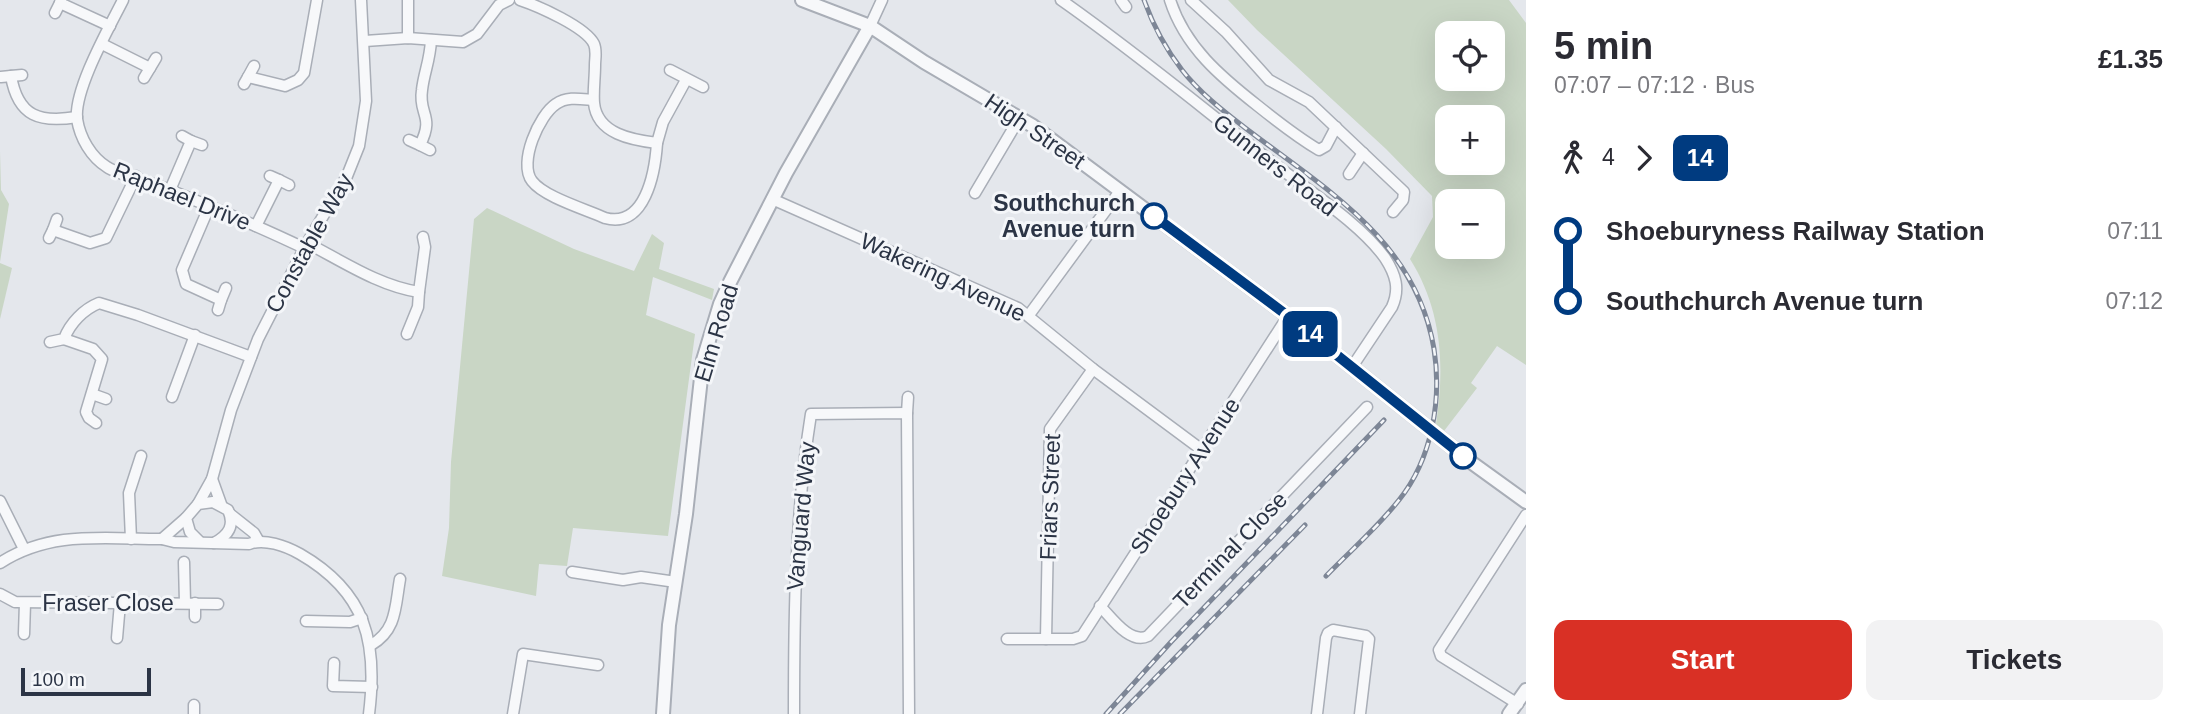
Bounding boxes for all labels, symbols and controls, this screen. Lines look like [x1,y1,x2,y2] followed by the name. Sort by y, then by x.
[1435,21,1505,259] map controls
[1435,21,1505,91] button: locate
[1554,25,1653,67] text: 5 min
[2098,44,2163,74] text: £1.35
[1554,72,1755,98] text: 07:07 – 07:12 · Bus
[980,88,1090,174] street label: High Street
[1435,105,1505,175] button: +
[1208,109,1342,221] street label: Gunners Road
[1554,139,1592,177] icon: walk
[1625,139,1663,177] icon: forward
[1602,144,1615,170] text: 4
[1687,144,1714,171] text: 14
[110,157,254,235] street label: Raphael Drive
[260,168,358,317] street label: Constable Way
[1435,189,1505,259] button: −
[993,190,1135,242] place label: Southchurch Avenue turn
[1141,203,1167,229] marker: Southchurch Avenue turn
[1606,216,1985,246] text: Shoeburyness Railway Station
[2107,218,2163,244] text: 07:11
[856,227,1030,327] street label: Wakering Avenue
[689,281,743,385] street label: Elm Road
[1606,286,1923,316] text: Southchurch Avenue turn
[2105,288,2163,314] text: 07:12
[1278,311,1342,357] line badge: 14
[1297,320,1323,347] text: 14
[1125,393,1245,559] street label: Shoebury Avenue
[1035,433,1065,561] street label: Friars Street
[782,440,821,592] street label: Vanguard Way
[1450,443,1476,469] unlabelled marker
[1168,486,1292,614] street label: Terminal Close
[42,590,174,616] street label: Fraser Close
[1554,620,1852,700] button: Start
[1866,620,2163,700] button: Tickets
[21,665,150,697] scale bar
[32,669,85,690] text: 100 m

